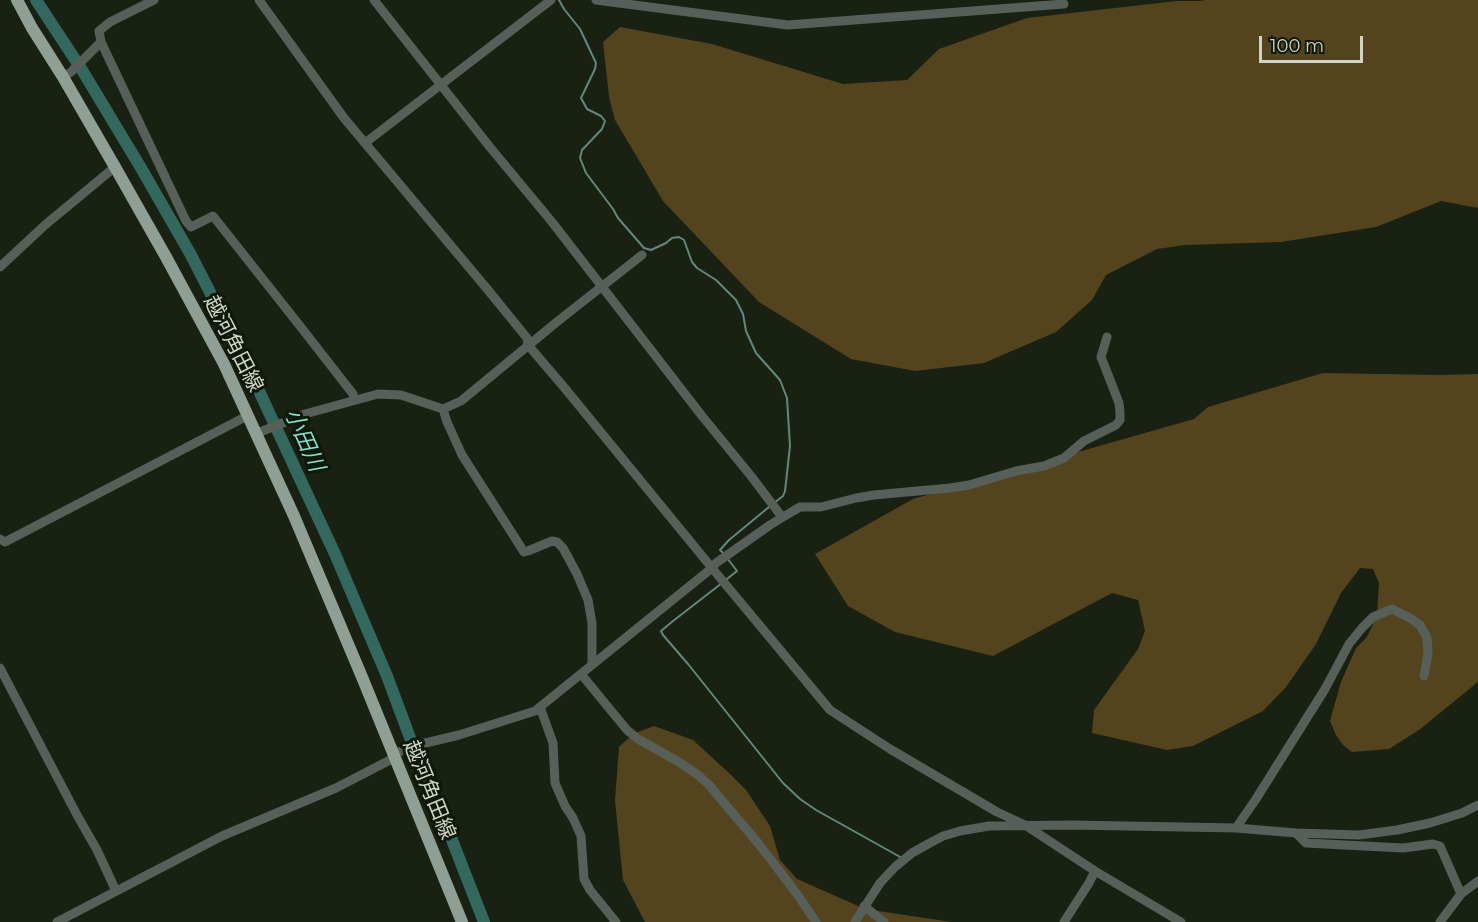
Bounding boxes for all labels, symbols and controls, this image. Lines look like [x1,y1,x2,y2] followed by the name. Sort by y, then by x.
[1262,24,1366,62] scale bar
[1270,35,1324,57] text: 100 m
[198,292,268,396] street label: 越河角田線
[279,404,329,476] water label: 小田川
[398,737,460,843] street label: 越河角田線

